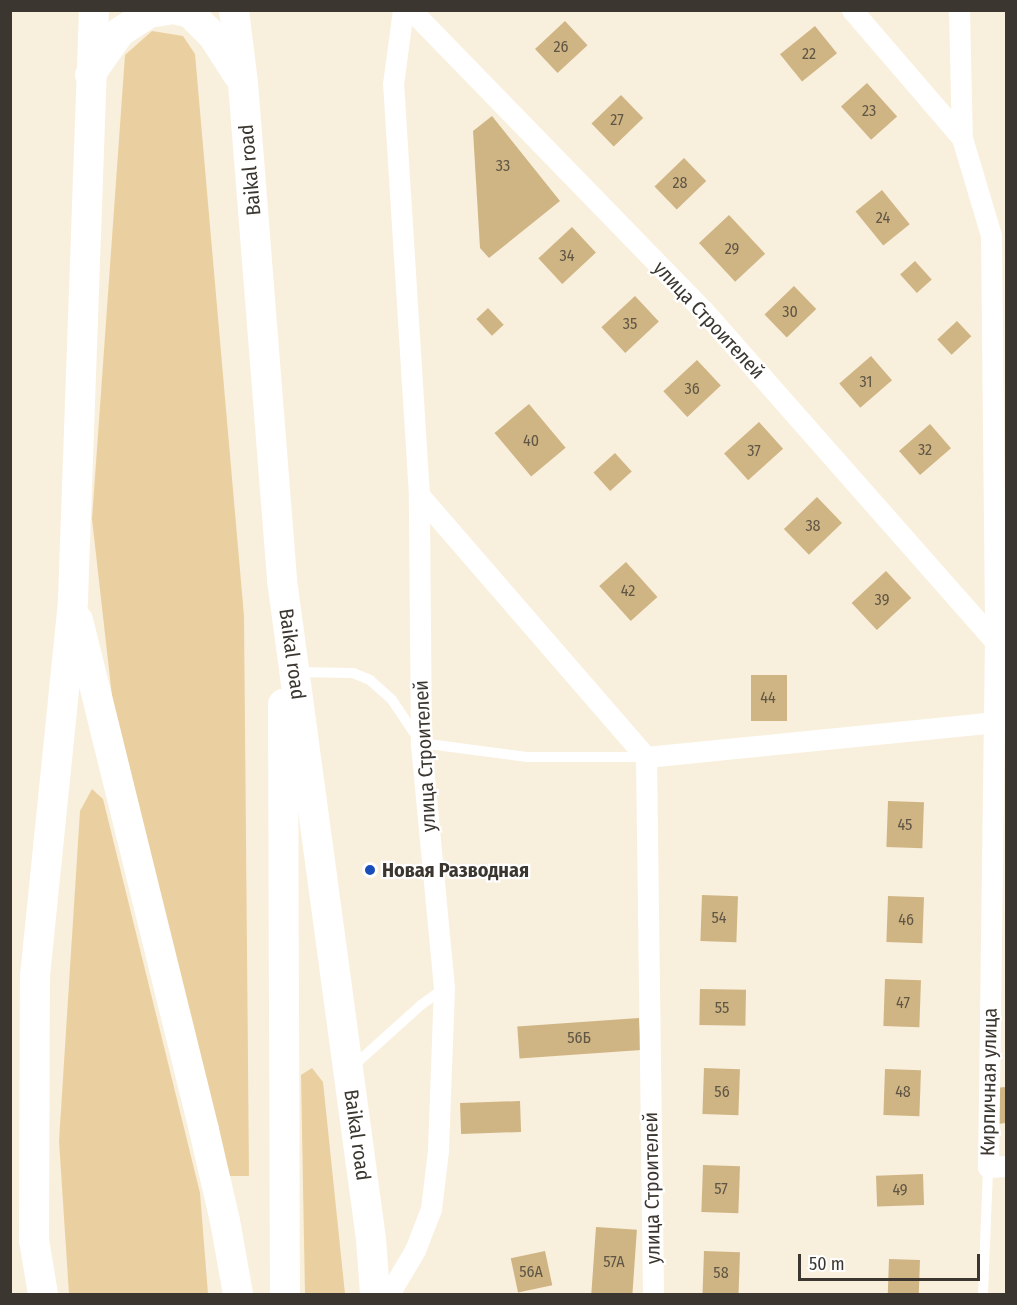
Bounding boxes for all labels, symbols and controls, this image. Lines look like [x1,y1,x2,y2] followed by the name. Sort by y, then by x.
[554,37,568,57] house number: 26
[802,44,816,64] house number: 22
[862,101,876,121] house number: 23
[610,110,624,130] house number: 27
[234,123,266,217] street label: Baikal road
[496,156,510,176] house number: 33
[672,173,688,193] house number: 28
[876,208,890,228] house number: 24
[725,239,739,259] house number: 29
[560,246,574,266] house number: 34
[648,256,770,384] street label: улица Строителей
[782,302,798,322] house number: 30
[623,314,637,334] house number: 35
[859,372,873,392] house number: 31
[684,379,700,399] house number: 36
[523,431,539,451] house number: 40
[918,440,932,460] house number: 32
[747,441,761,461] house number: 37
[805,516,821,536] house number: 38
[621,581,635,601] house number: 42
[875,590,889,610] house number: 39
[274,607,310,701] street label: Baikal road
[409,679,441,833] street label: улица Строителей
[760,688,776,708] house number: 44
[898,815,912,835] house number: 45
[382,858,529,882] place label: Новая Разводная
[363,863,377,877] marker: Новая Разводная
[711,908,727,928] house number: 54
[898,910,914,930] house number: 46
[896,993,910,1013] house number: 47
[715,998,729,1018] house number: 55
[976,1008,1002,1156] street label: Кирпичная улица
[567,1028,591,1048] house number: 56Б
[714,1082,730,1102] house number: 56
[895,1082,911,1102] house number: 48
[339,1088,375,1182] street label: Baikal road
[639,1112,665,1264] street label: улица Строителей
[714,1179,728,1199] house number: 57
[892,1180,908,1200] house number: 49
[801,1242,982,1280] scale bar
[603,1252,625,1272] house number: 57А
[809,1253,845,1275] text: 50 m
[519,1262,543,1282] house number: 56А
[713,1263,729,1283] house number: 58

